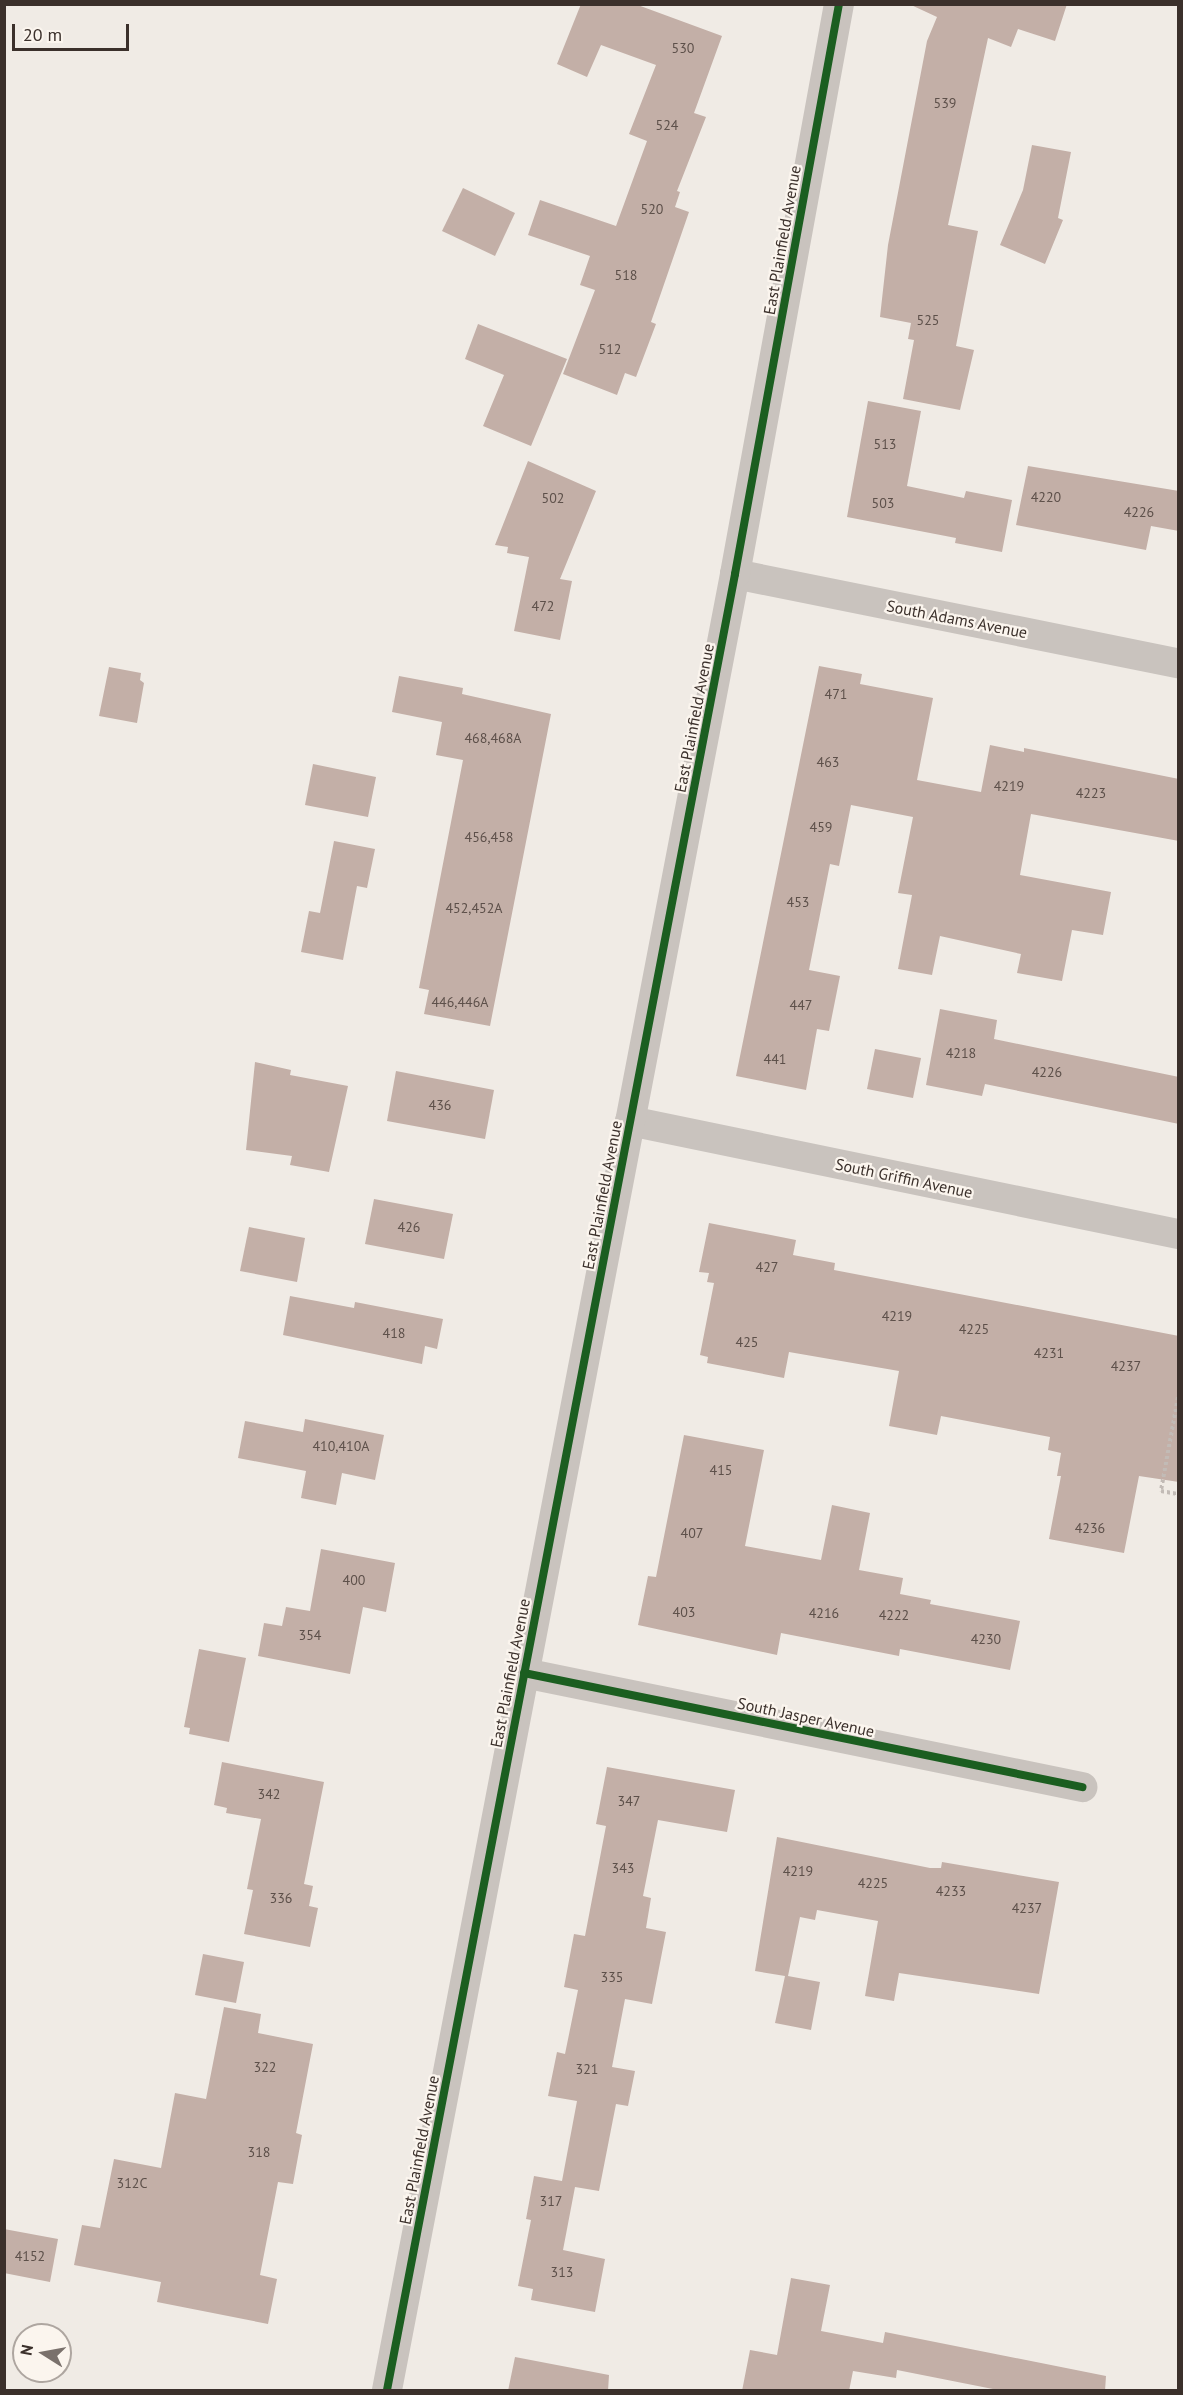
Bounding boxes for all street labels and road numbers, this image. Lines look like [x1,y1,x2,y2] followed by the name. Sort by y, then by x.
[759,164,805,316] street label: East Plainfield Avenue
[884,596,1030,642] street label: South Adams Avenue
[670,642,718,794] street label: East Plainfield Avenue
[578,1119,626,1271] street label: East Plainfield Avenue
[833,1154,975,1202] street label: South Griffin Avenue
[486,1597,534,1749] street label: East Plainfield Avenue
[736,1693,876,1741] street label: South Jasper Avenue
[395,2074,443,2226] street label: East Plainfield Avenue

